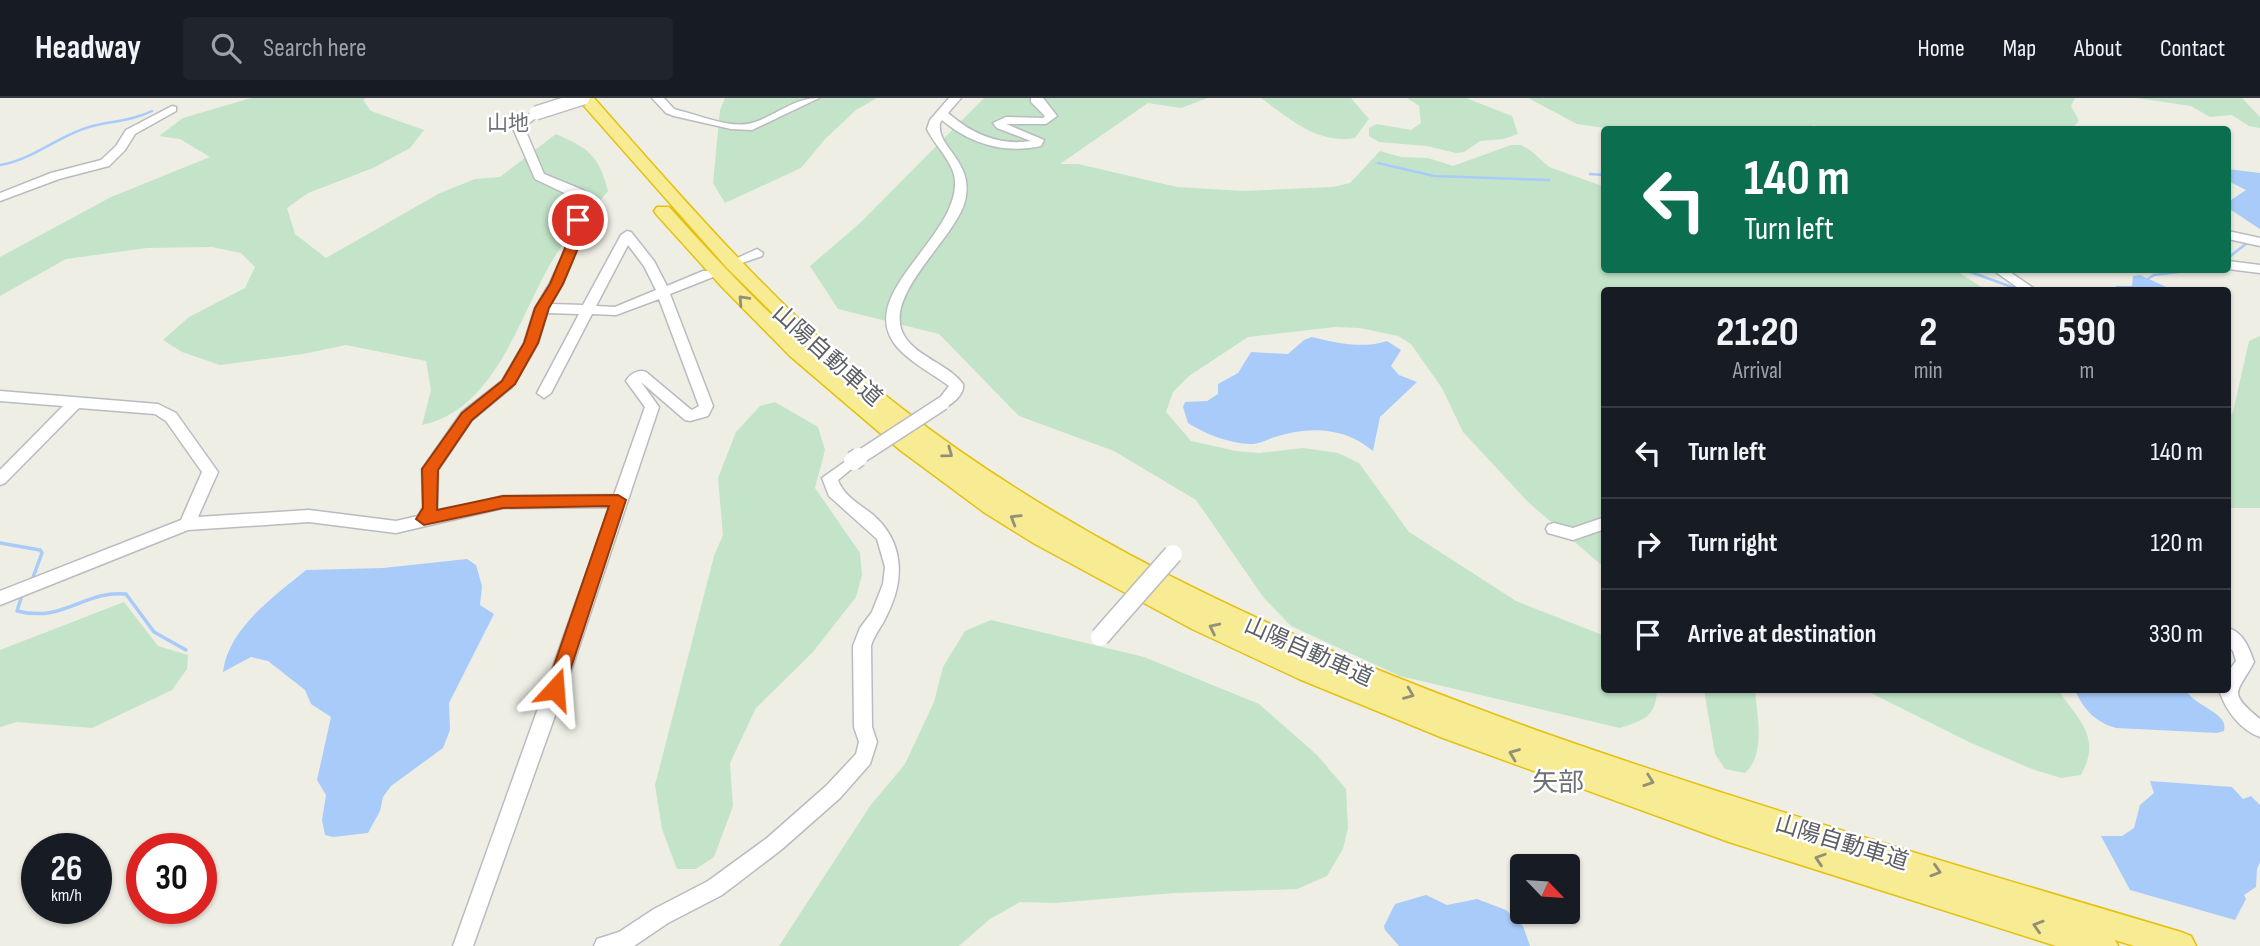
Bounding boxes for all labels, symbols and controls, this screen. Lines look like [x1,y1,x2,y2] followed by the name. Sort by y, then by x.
[183,17,673,80] search box
[35,28,141,68] text: Headway
[207,29,245,67] icon: search
[263,33,366,64] text: Search here
[1917,34,1965,63] text: Home
[2003,34,2036,63] text: Map
[2074,34,2122,63] text: About
[2160,34,2225,63] text: Contact
[487,111,529,136] district label: 山地
[1744,150,1850,209] text: 140 m
[1629,154,1720,245] icon: left
[548,190,608,250] pin
[559,201,597,239] icon: arrive
[1744,210,1834,249] text: Turn left
[739,295,752,308] one-way arrow
[767,299,888,412] street label: 山陽自動車道
[1716,307,1799,358] text: 21:20
[1919,307,1937,358] text: 2
[2058,307,2116,358] text: 590
[1733,357,1782,385] text: Arrival
[1914,357,1943,385] text: min
[2079,357,2094,385] text: m
[1629,434,1667,472] icon: left
[1688,437,1766,468] text: Turn left
[2151,437,2203,468] text: 140 m
[940,445,953,457] one-way arrow
[1010,514,1023,527] one-way arrow
[1629,525,1667,563] icon: right
[1688,528,1777,559] text: Turn right
[2150,528,2203,559] text: 120 m
[1240,611,1377,693] street label: 山陽自動車道
[1629,616,1667,654] icon: arrive
[1688,619,1876,650] text: Arrive at destination
[2149,619,2203,650] text: 330 m
[1209,623,1221,637] one-way arrow
[518,652,592,726] position arrow
[1402,686,1414,700] one-way arrow
[1509,749,1521,763] one-way arrow
[1532,768,1584,799] district label: 矢部
[1642,773,1655,787] one-way arrow
[1772,809,1912,877] street label: 山陽自動車道
[126,833,217,924] speed limit sign: 30
[51,848,82,891] text: 26
[1815,853,1827,868] one-way arrow
[1510,854,1580,924] north arrow
[1510,854,1580,924] map controls
[1930,863,1942,878] one-way arrow
[51,885,82,906] text: km/h
[2032,920,2044,934] one-way arrow

